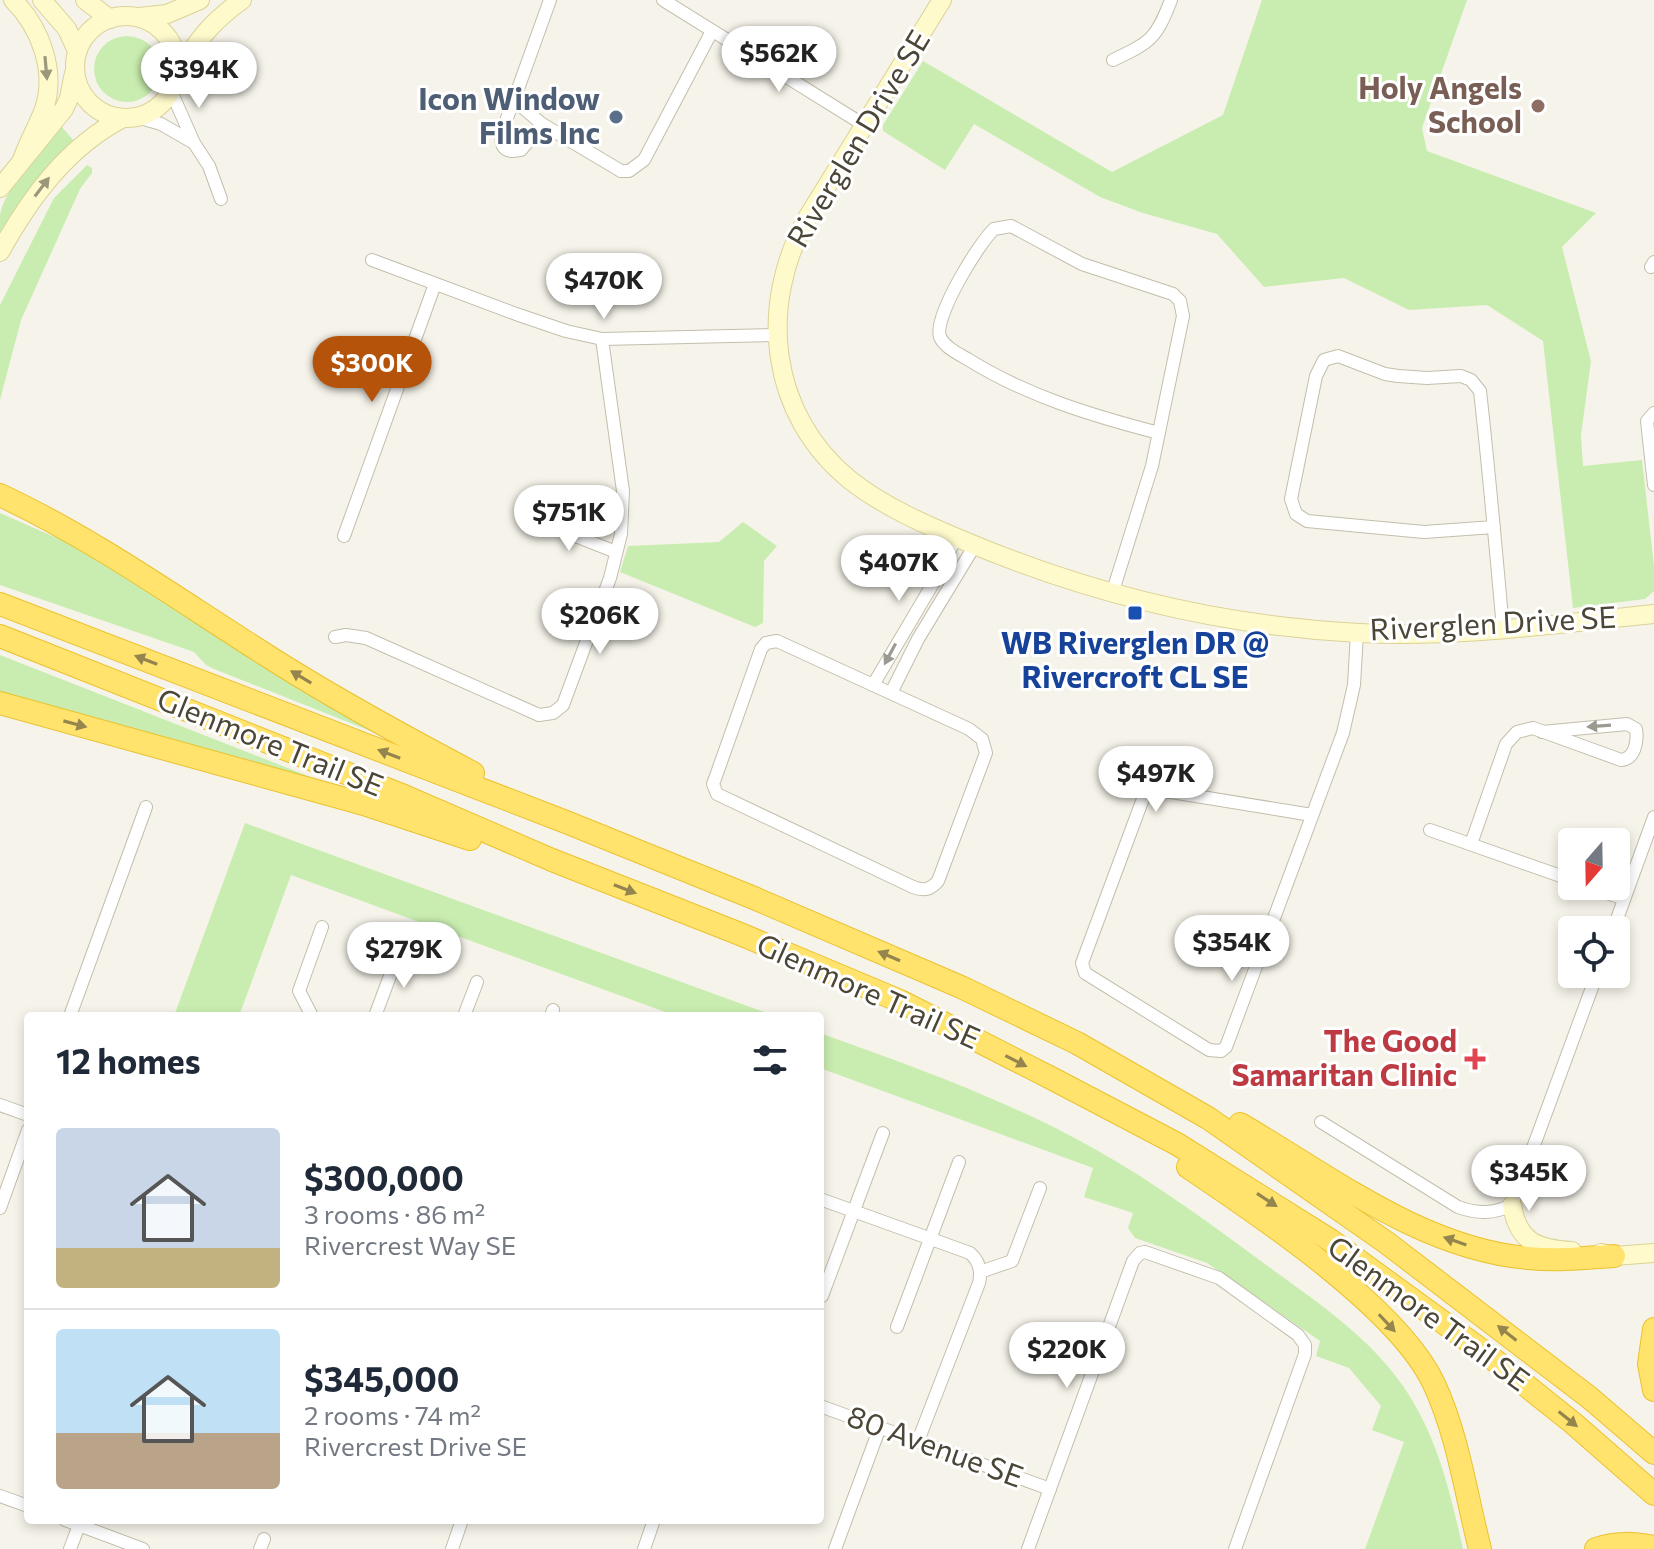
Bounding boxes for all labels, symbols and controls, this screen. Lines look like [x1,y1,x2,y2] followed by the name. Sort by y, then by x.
[777,22,936,253] street label: Riverglen Drive SE
[723,26,835,94] pin: $562K
[740,36,818,67] text: $562K
[143,42,255,110] pin: $394K
[159,52,239,83] text: $394K
[39,56,52,81] one-way arrow
[1358,68,1522,139] place label: Holy Angels School
[418,79,600,150] place label: Icon Window Films Inc
[1529,97,1547,115] marker: Holy Angels School
[607,108,625,126] marker: Icon Window Films Inc
[34,177,50,197] one-way arrow
[548,253,660,321] pin: $470K
[564,263,644,294] text: $470K
[316,336,428,404] pin: $300K
[331,346,413,377] text: $300K
[513,485,625,553] pin: $751K
[532,495,606,526] text: $751K
[843,535,955,603] pin: $407K
[859,545,939,576] text: $407K
[544,588,656,656] pin: $206K
[1369,597,1617,646] street label: Riverglen Drive SE
[559,598,641,629] text: $206K
[1126,604,1144,622] marker: WB Riverglen DR @ Rivercroft CL SE
[1001,623,1269,694] place label: WB Riverglen DR @ Rivercroft CL SE
[883,642,896,665] one-way arrow
[134,653,158,666] one-way arrow
[290,670,312,684] one-way arrow
[153,679,389,803] street label: Glenmore Trail SE
[63,718,88,730] one-way arrow
[1586,720,1611,733] one-way arrow
[1100,746,1212,814] pin: $497K
[377,747,401,760] one-way arrow
[1116,756,1196,787] text: $497K
[1558,828,1630,900] north arrow
[1558,828,1630,988] map controls
[613,883,637,896] one-way arrow
[1176,915,1288,983] pin: $354K
[1558,916,1630,988] button: locate
[348,922,460,990] pin: $279K
[752,924,986,1055] street label: Glenmore Trail SE
[1192,925,1272,956] text: $354K
[365,932,443,963] text: $279K
[877,949,901,962] one-way arrow
[1232,1021,1457,1092] place label: The Good Samaritan Clinic
[748,1038,792,1082] icon: filters
[56,1039,201,1081] text: 12 homes
[1464,1048,1486,1070] marker: The Good Samaritan Clinic
[1005,1054,1028,1067] one-way arrow
[1473,1145,1585,1213] pin: $345K
[1489,1155,1569,1186] text: $345K
[304,1156,464,1198] text: $300,000
[120,1160,216,1256] icon: home
[1256,1192,1278,1207] one-way arrow
[304,1198,485,1229] text: 3 rooms · 86 m²
[1321,1226,1538,1398] street label: Glenmore Trail SE
[304,1229,516,1260] text: Rivercrest Way SE
[1442,1235,1466,1247] one-way arrow
[1377,1313,1395,1332] one-way arrow
[1011,1322,1123,1390] pin: $220K
[1497,1325,1517,1341] one-way arrow
[1027,1332,1107,1363] text: $220K
[304,1357,459,1399] text: $345,000
[120,1361,216,1457] icon: home
[843,1396,1029,1494] street label: 80 Avenue SE
[304,1399,481,1430] text: 2 rooms · 74 m²
[1558,1410,1578,1427] one-way arrow
[304,1430,527,1461] text: Rivercrest Drive SE

